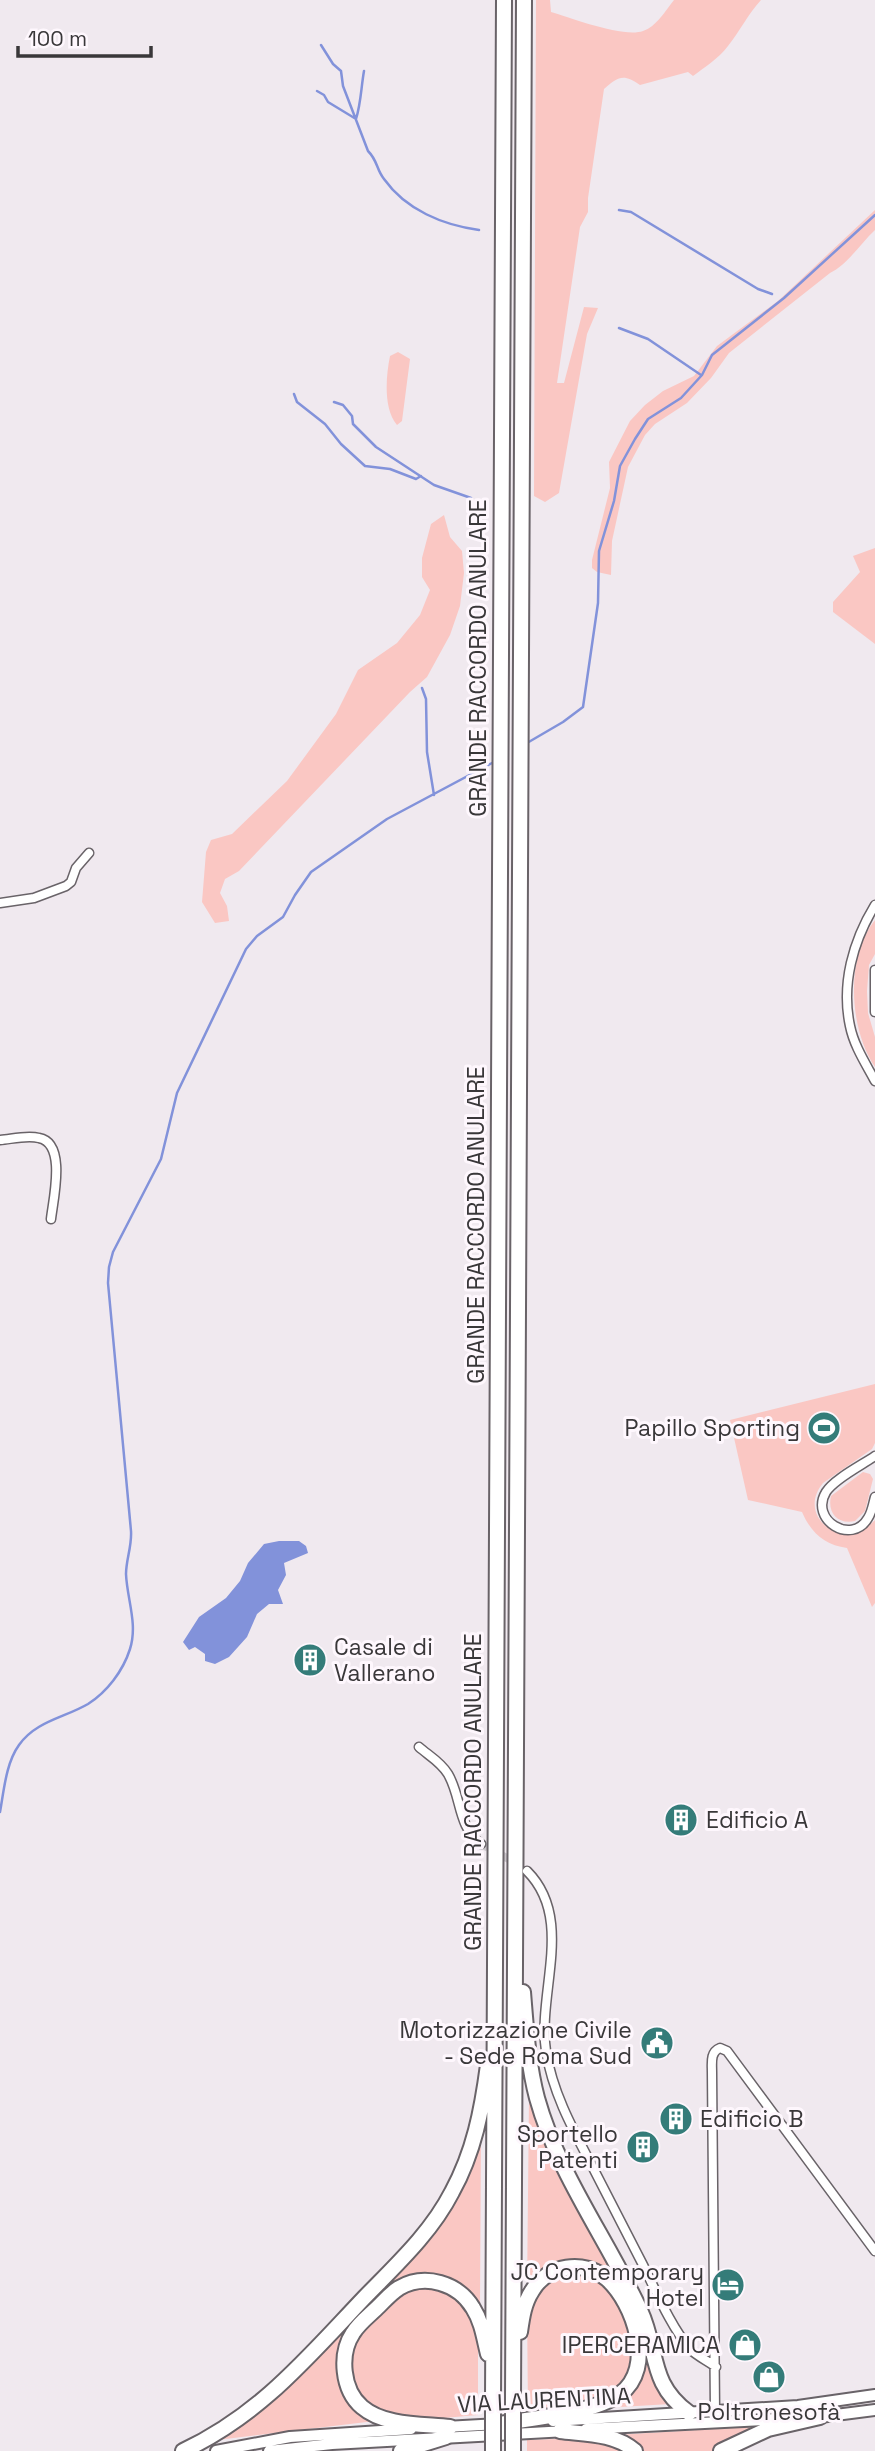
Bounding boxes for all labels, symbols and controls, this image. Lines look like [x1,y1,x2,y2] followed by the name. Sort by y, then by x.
[18,14,150,58] scale bar
[28,25,87,52] text: 100 m
[463,499,493,817] street label: GRANDE RACCORDO ANULARE
[461,1066,491,1384] street label: GRANDE RACCORDO ANULARE
[805,1409,843,1447] sports icon: Papillo Sporting
[625,1413,800,1443] place label: Papillo Sporting
[334,1632,435,1688] place label: Casale di Vallerano
[458,1633,488,1951] street label: GRANDE RACCORDO ANULARE
[291,1641,329,1679] building icon: Casale di Vallerano
[662,1801,700,1839] building icon: Edificio A
[706,1805,808,1835] place label: Edificio A
[399,2015,632,2071] place label: Motorizzazione Civile - Sede Roma Sud
[638,2024,676,2062] public building icon: Motorizzazione Civile - Sede Roma Sud
[657,2100,695,2138] building icon: Edificio B
[700,2104,803,2134] place label: Edificio B
[517,2119,618,2175] place label: Sportello Patenti
[624,2128,662,2166] building icon: Sportello Patenti
[510,2257,704,2313] place label: JC Contemporary Hotel
[709,2266,747,2304] hotel icon: JC Contemporary Hotel
[726,2326,764,2364] shop icon: IPERCERAMICA
[562,2330,720,2360] place label: IPERCERAMICA
[750,2358,788,2396] shop icon: Poltronesofà
[457,2380,631,2420] street label: VIA LAURENTINA
[697,2397,841,2427] place label: Poltronesofà

